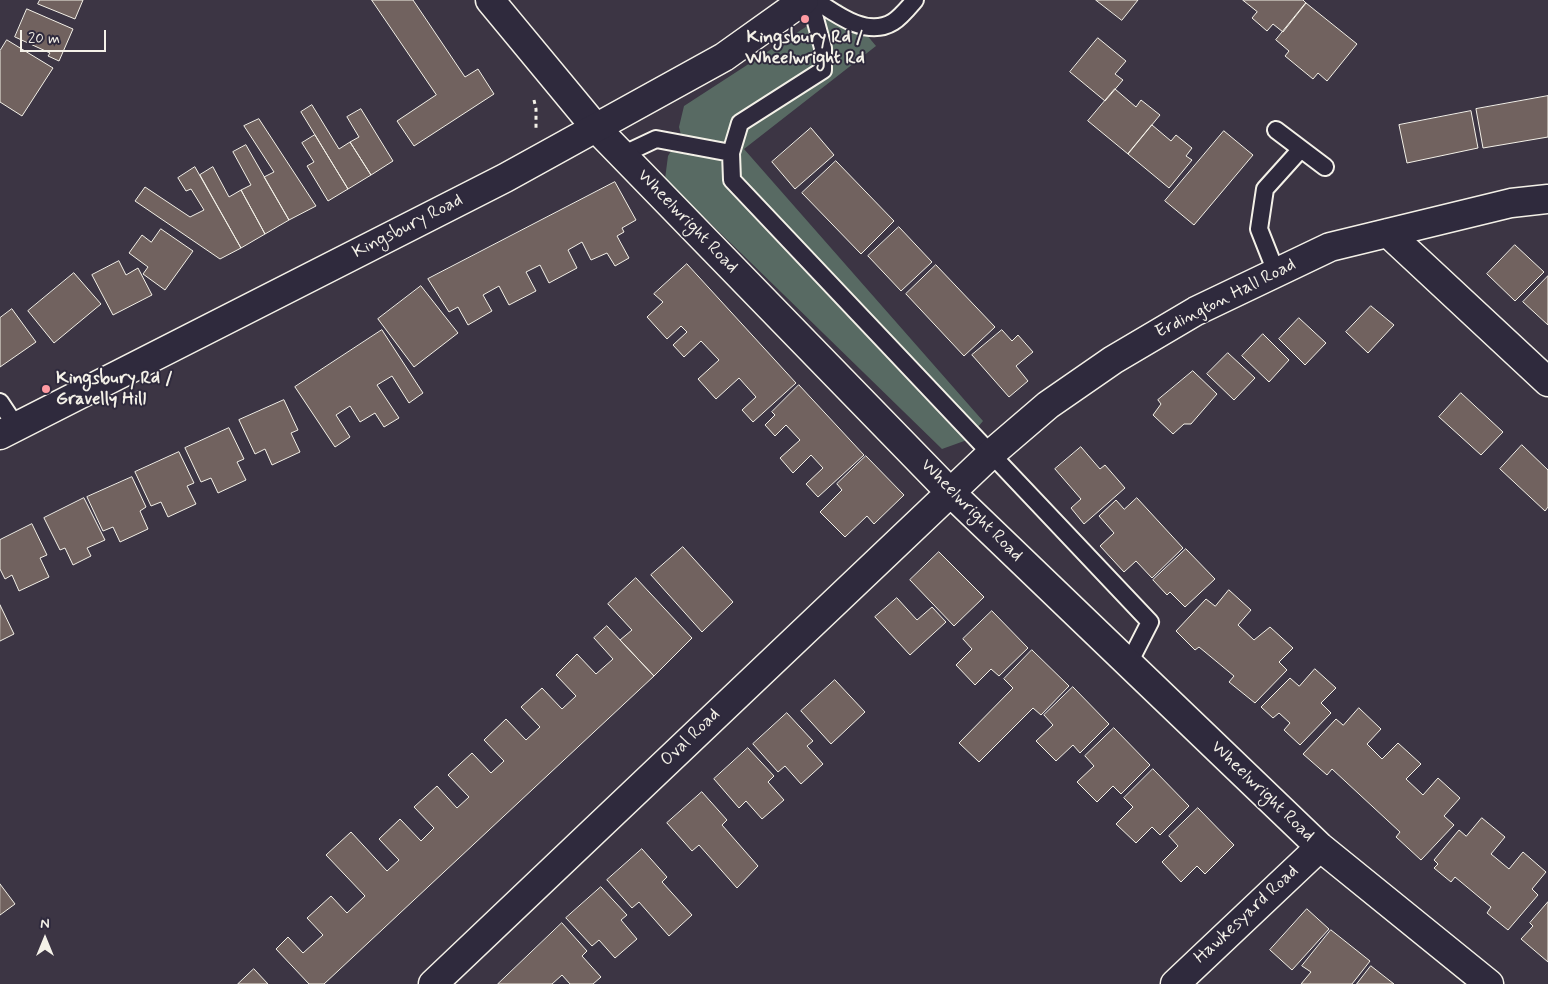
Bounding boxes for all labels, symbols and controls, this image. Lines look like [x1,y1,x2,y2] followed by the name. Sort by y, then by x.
[799,13,811,25] marker: Kingsbury Rd / Wheelwright Rd
[22,20,109,52] scale bar
[745,27,865,70] place label: Kingsbury Rd / Wheelwright Rd
[28,29,60,49] text: 20 m
[632,166,742,278] street label: Wheelwright Road
[349,190,467,264] street label: Kingsbury Road
[1152,254,1300,344] street label: Erdington Hall Road
[56,368,173,410] place label: Kingsbury Rd / Gravelly Hill
[40,383,52,395] marker: Kingsbury Rd / Gravelly Hill
[915,455,1027,567] street label: Wheelwright Road
[657,704,725,772] street label: Oval Road
[1206,737,1318,847] street label: Wheelwright Road
[1190,861,1304,969] street label: Hawkesyard Road
[20,914,70,964] north arrow
[40,915,50,933] text: N

